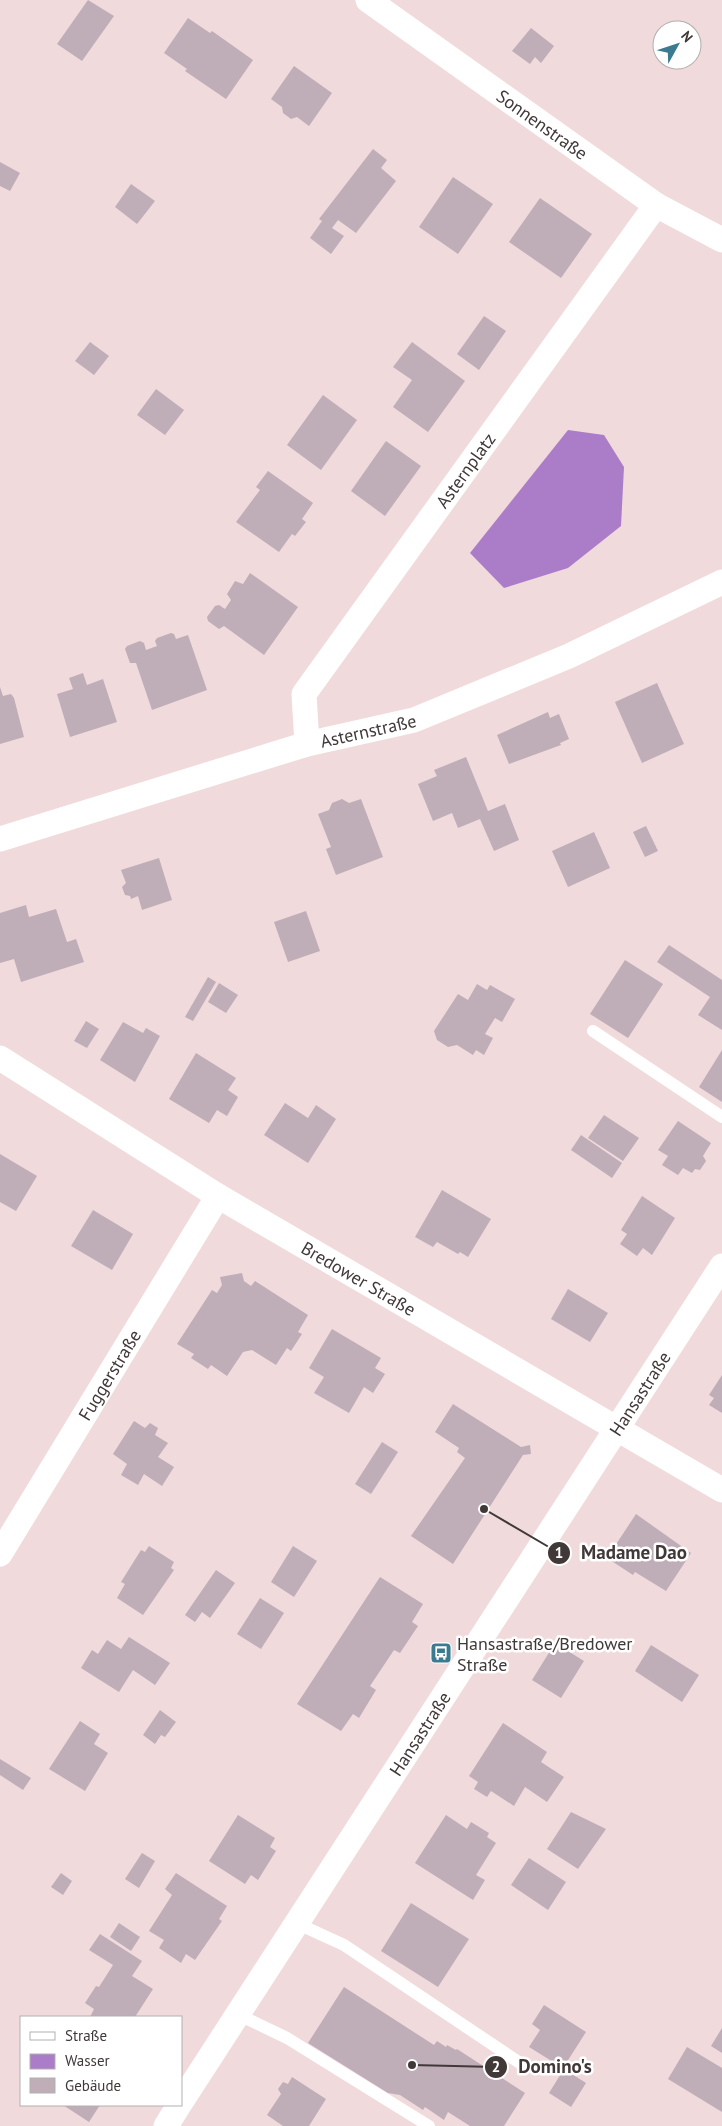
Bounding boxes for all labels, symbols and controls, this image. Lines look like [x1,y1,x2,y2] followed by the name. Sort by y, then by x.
[652,20,702,70] north arrow
[677,27,697,46] text: N
[492,84,592,164] street label: Sonnenstraße
[430,428,500,512] street label: Asternplatz
[318,708,418,752] street label: Asternstraße
[297,1236,420,1320] street label: Bredower Straße
[73,1325,146,1424] street label: Fuggerstraße
[604,1347,675,1440] street label: Hansastraße
[546,1536,697,1570] callout: Madame Dao
[581,1540,687,1564] text: Madame Dao
[555,1543,563,1562] text: 1
[457,1632,632,1676] place label: Hansastraße/Bredower Straße
[429,1641,453,1665] bus stop icon: Hansastraße/Bredower Straße
[384,1687,455,1780] street label: Hansastraße
[20,2016,182,2106] legend
[65,2026,107,2045] text: Straße
[483,2050,602,2084] callout: Domino's
[65,2051,110,2070] text: Wasser
[518,2054,592,2078] text: Domino's
[492,2057,500,2076] text: 2
[65,2076,121,2095] text: Gebäude

